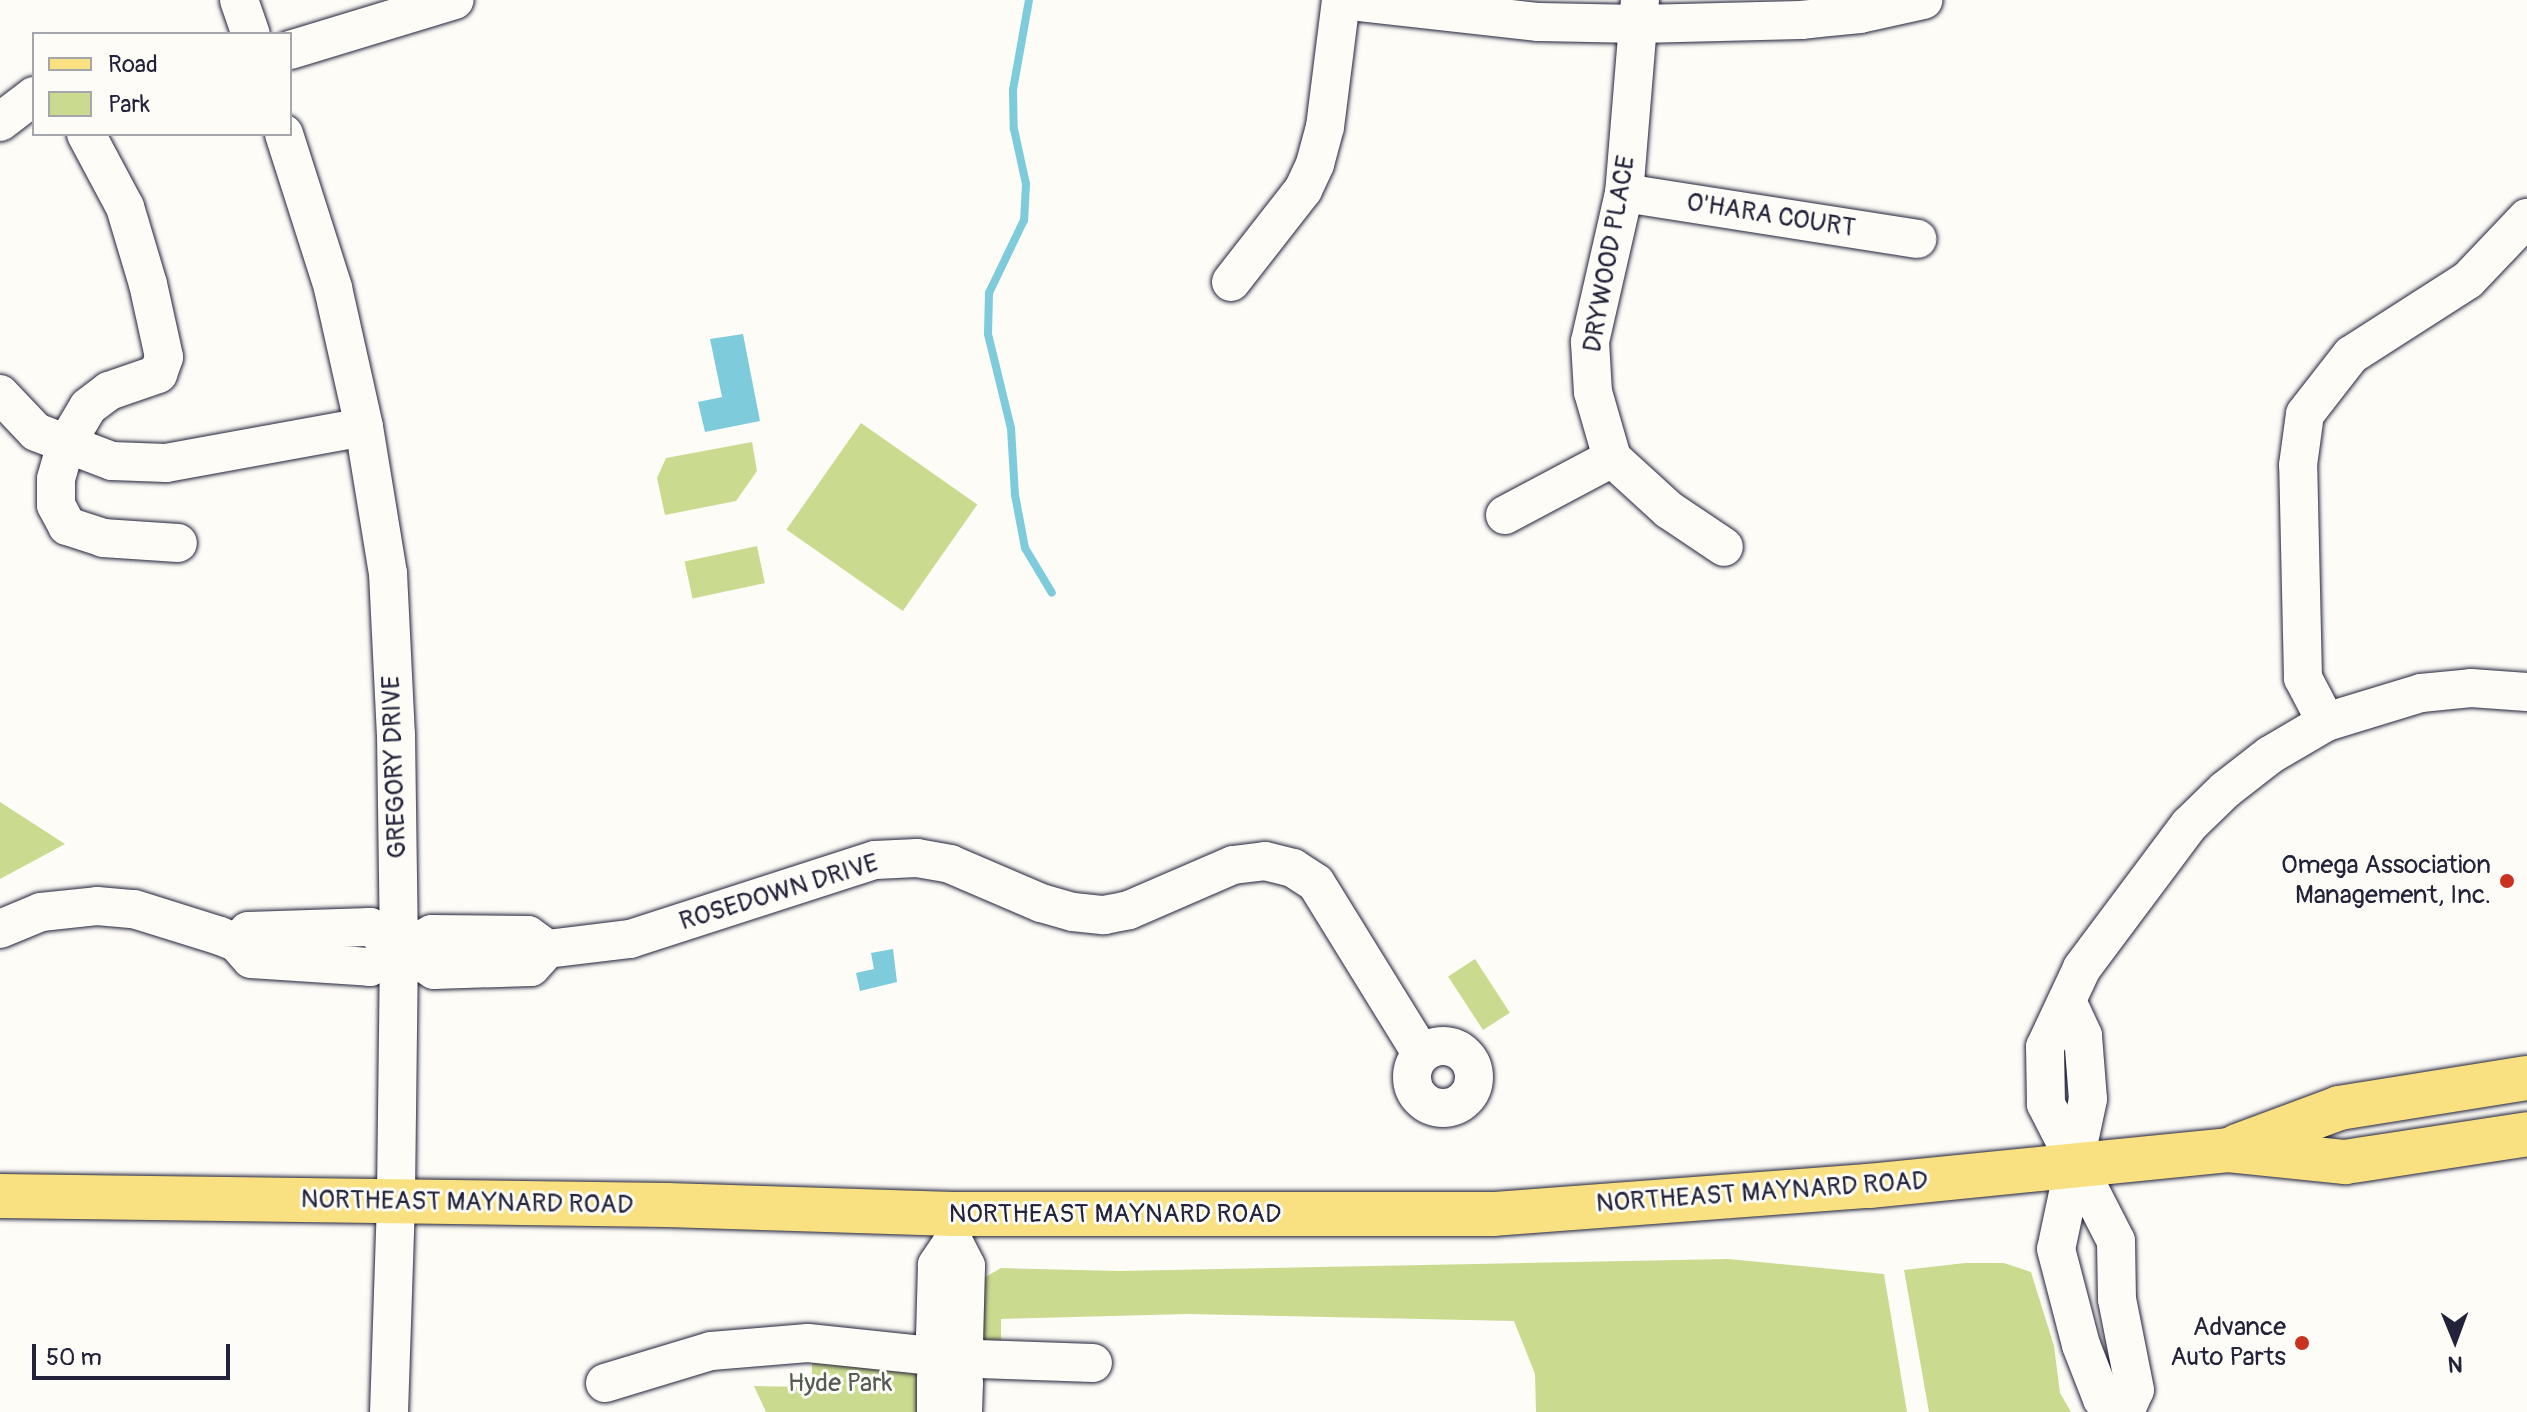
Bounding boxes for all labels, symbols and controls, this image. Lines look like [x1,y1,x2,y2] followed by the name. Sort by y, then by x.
[32,32,292,136] legend
[108,50,158,79] text: Road
[108,90,150,119] text: Park
[1577,153,1643,355] street label: DRYWOOD PLACE
[1684,187,1858,245] street label: O'HARA COURT
[376,675,414,859] street label: GREGORY DRIVE
[676,848,882,938] street label: ROSEDOWN DRIVE
[2281,850,2491,912] place label: Omega Association Management, Inc.
[2498,872,2516,890] marker: Omega Association Management, Inc.
[1595,1166,1929,1220] street label: NORTHEAST MAYNARD ROAD
[300,1185,634,1221] street label: NORTHEAST MAYNARD ROAD
[949,1199,1281,1231] street label: NORTHEAST MAYNARD ROAD
[2415,1300,2495,1380] north arrow
[2170,1312,2286,1374] place label: Advance Auto Parts
[36,1328,234,1378] scale bar
[2293,1334,2311,1352] marker: Advance Auto Parts
[46,1343,102,1372] text: 50 m
[2448,1350,2463,1378] text: N
[788,1368,892,1400] park label: Hyde Park

